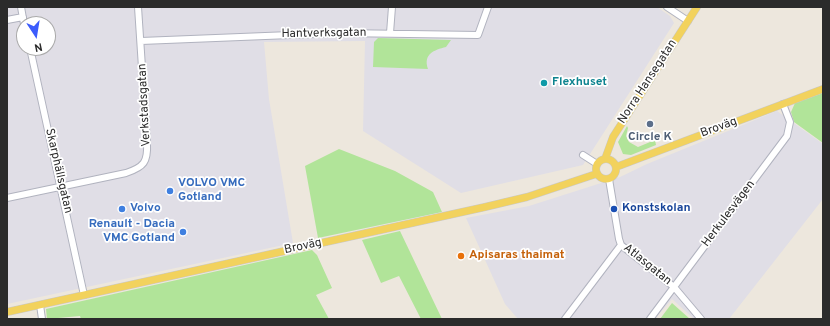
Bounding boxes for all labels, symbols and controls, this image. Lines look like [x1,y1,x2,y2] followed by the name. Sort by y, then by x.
[16,16,56,56] north arrow
[281,26,367,42] street label: Hantverksgatan
[615,37,681,127] street label: Norra Hansegatan
[33,39,44,54] text: N
[136,63,154,147] street label: Verkstadsgatan
[552,76,607,90] place label: Flexhuset
[539,78,549,88] marker: Flexhuset
[699,115,739,141] street label: Broväg
[645,119,655,129] marker: Circle K
[41,127,75,215] street label: Skarphällsgatan
[628,131,672,145] place label: Circle K
[178,177,245,205] place label: VOLVO VMC Gotland
[699,178,759,250] street label: Herkulesvägen
[165,186,175,196] marker: VOLVO VMC Gotland
[130,202,161,216] place label: Volvo
[622,202,691,216] place label: Konstskolan
[117,204,127,214] marker: Volvo
[609,204,619,214] marker: Konstskolan
[89,218,175,246] place label: Renault - Dacia VMC Gotland
[178,227,188,237] marker: Renault - Dacia VMC Gotland
[283,236,323,258] street label: Broväg
[620,241,674,289] street label: Atlasgatan
[469,249,564,263] place label: Apisaras thaimat
[456,251,466,261] marker: Apisaras thaimat

